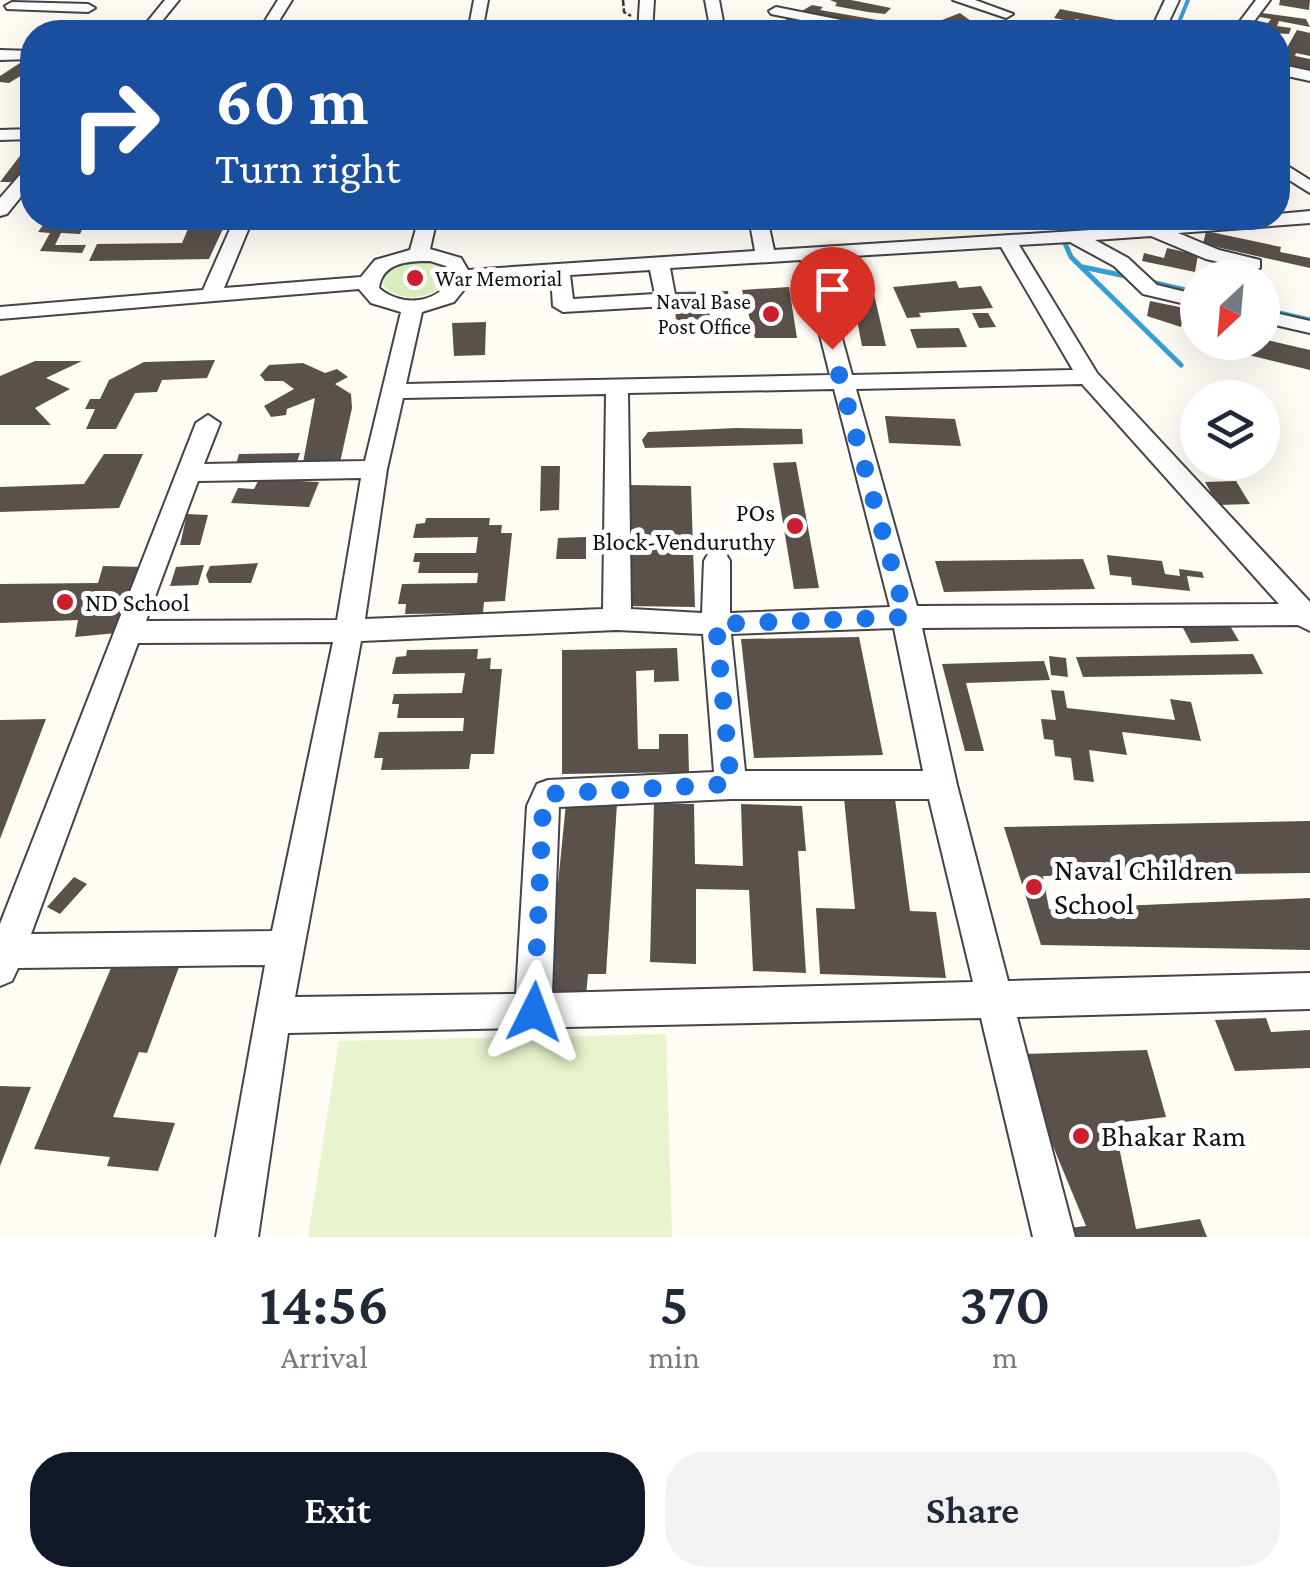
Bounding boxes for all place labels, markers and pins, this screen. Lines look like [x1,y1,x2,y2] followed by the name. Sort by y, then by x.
[790,247,875,350] pin
[435,266,563,291] place label: War Memorial
[404,267,426,289] marker: War Memorial
[656,289,751,339] place label: Naval Base Post Office
[760,303,782,325] marker: Naval Base Post Office
[592,499,775,556] place label: POs Block-Venduruthy
[784,515,806,537] marker: POs Block-Venduruthy
[85,589,190,616] place label: ND School
[54,591,76,613] marker: ND School
[1054,853,1233,920] place label: Naval Children School
[1023,876,1045,898] marker: Naval Children School
[1101,1119,1246,1152] place label: Bhakar Ram
[1070,1125,1092,1147] marker: Bhakar Ram

